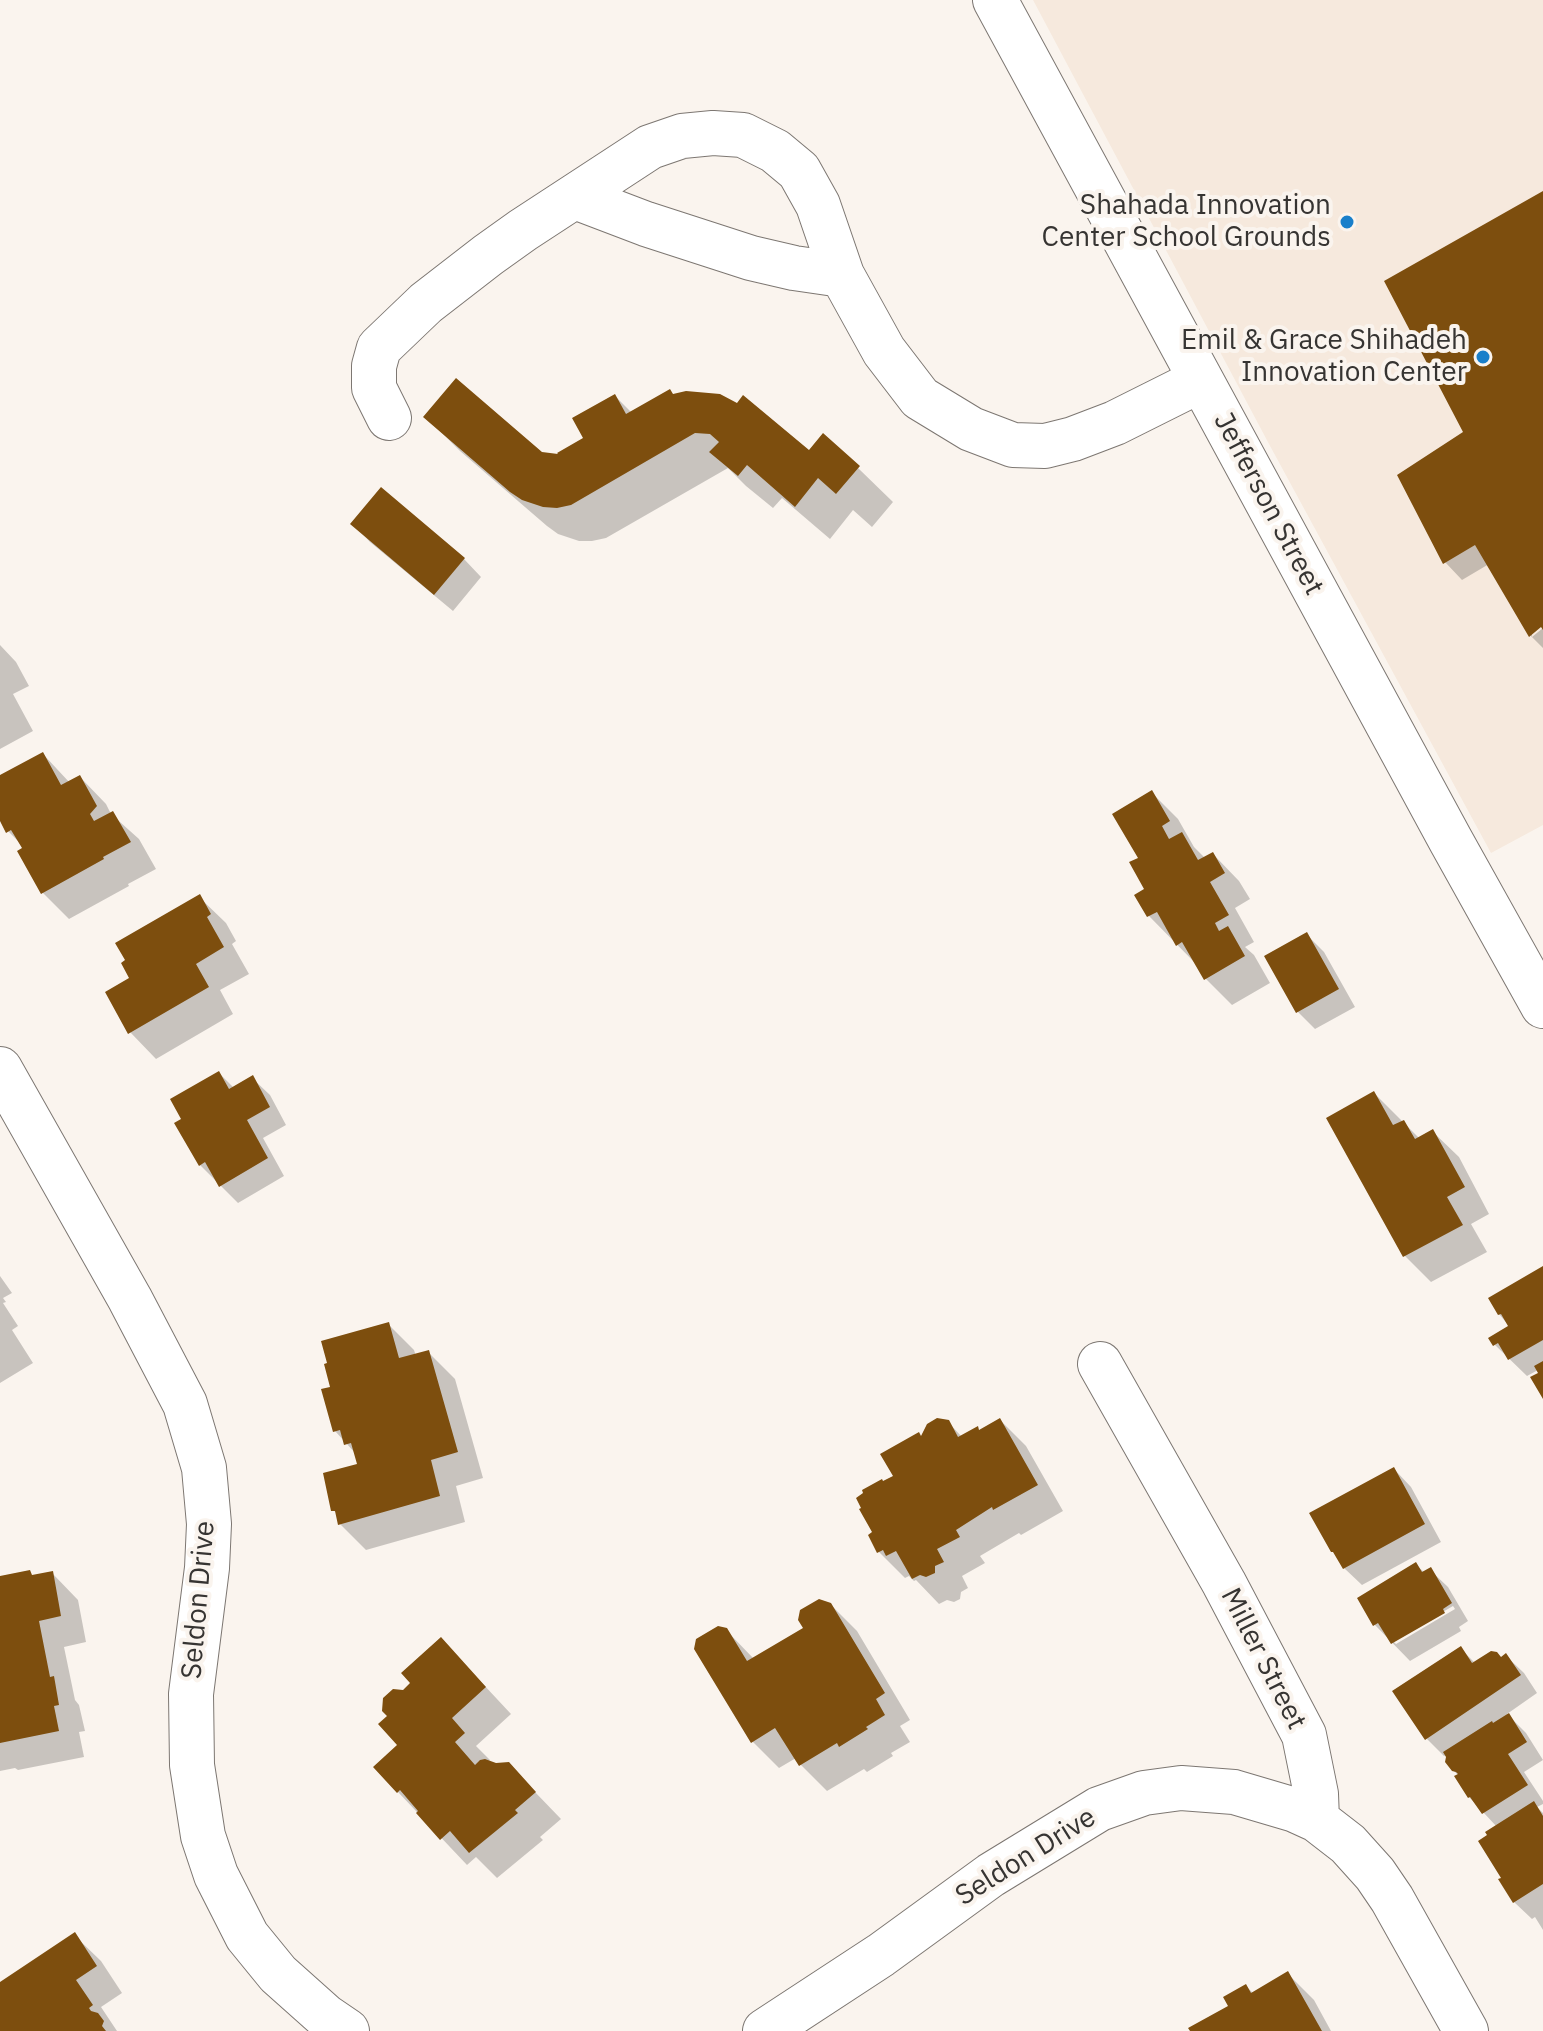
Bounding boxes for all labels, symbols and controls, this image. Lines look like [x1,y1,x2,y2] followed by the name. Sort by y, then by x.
[1042,189,1331,255] place label: Shahada Innovation Center School Grounds
[1338,213,1356,231] marker: Shahada Innovation Center School Grounds
[1181,324,1467,390] place label: Emil & Grace Shihadeh Innovation Center
[1474,348,1492,366] marker: Emil & Grace Shihadeh Innovation Center
[1206,407,1330,601] street label: Jefferson Street
[175,1519,223,1681] street label: Seldon Drive
[1213,1583,1313,1735] street label: Miller Street
[950,1801,1102,1913] street label: Seldon Drive

